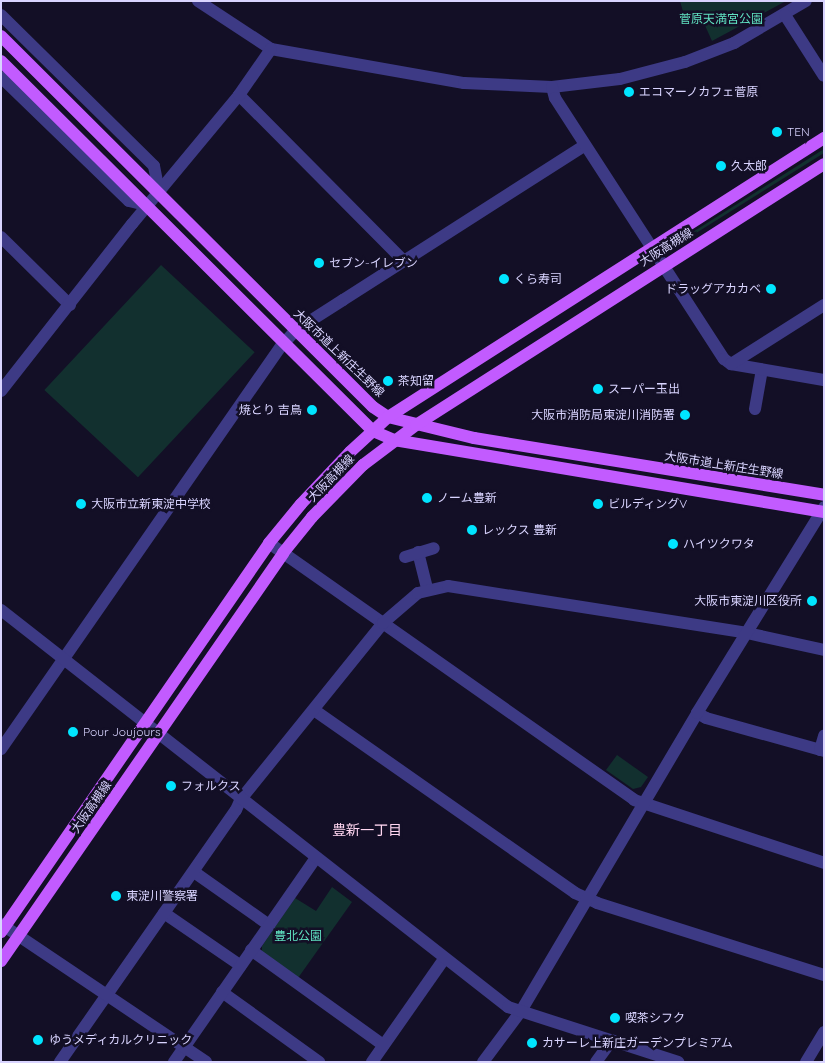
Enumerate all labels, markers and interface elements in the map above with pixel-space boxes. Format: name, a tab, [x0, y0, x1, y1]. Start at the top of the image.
park label: 菅原天満宮公園	[679, 12, 763, 26]
place label: エコマーノカフェ菅原	[639, 85, 759, 99]
marker: エコマーノカフェ菅原	[623, 86, 635, 98]
place label: TEN	[787, 125, 810, 139]
marker: TEN	[771, 126, 783, 138]
place label: 久太郎	[731, 159, 767, 173]
marker: 久太郎	[715, 160, 727, 172]
street label: 大阪高槻線	[637, 225, 695, 269]
place label: セブン-イレブン	[329, 256, 418, 270]
marker: セブン-イレブン	[313, 257, 325, 269]
place label: くら寿司	[514, 272, 562, 286]
marker: くら寿司	[498, 273, 510, 285]
place label: ドラッグアカカベ	[665, 282, 761, 296]
marker: ドラッグアカカベ	[765, 283, 777, 295]
street label: 大阪市道上新庄生野線	[291, 306, 387, 400]
place label: 茶知留	[398, 374, 434, 388]
marker: 茶知留	[382, 375, 394, 387]
place label: スーパー玉出	[608, 382, 680, 396]
marker: スーパー玉出	[592, 383, 604, 395]
place label: 焼とり 吉鳥	[239, 403, 302, 417]
marker: 焼とり 吉鳥	[306, 404, 318, 416]
place label: 大阪市消防局東淀川消防署	[531, 408, 675, 422]
marker: 大阪市消防局東淀川消防署	[679, 409, 691, 421]
street label: 大阪市道上新庄生野線	[664, 449, 784, 481]
street label: 大阪高槻線	[305, 451, 357, 505]
place label: ノーム豊新	[437, 491, 497, 505]
marker: ノーム豊新	[421, 492, 433, 504]
place label: 大阪市立新東淀中学校	[91, 497, 211, 511]
place label: ビルディングV	[608, 497, 688, 511]
marker: 大阪市立新東淀中学校	[75, 498, 87, 510]
marker: ビルディングV	[592, 498, 604, 510]
place label: レックス 豊新	[482, 523, 557, 537]
marker: レックス 豊新	[466, 524, 478, 536]
place label: ハイツクワタ	[683, 537, 755, 551]
marker: ハイツクワタ	[667, 538, 679, 550]
place label: 大阪市東淀川区役所	[694, 594, 802, 608]
marker: 大阪市東淀川区役所	[806, 595, 818, 607]
place label: Pour Joujours	[83, 725, 161, 739]
marker: Pour Joujours	[67, 726, 79, 738]
street label: 大阪高槻線	[68, 778, 114, 836]
place label: フォルクス	[181, 779, 241, 793]
marker: フォルクス	[165, 780, 177, 792]
district label: 豊新一丁目	[332, 822, 402, 838]
place label: 東淀川警察署	[126, 889, 198, 903]
marker: 東淀川警察署	[110, 890, 122, 902]
park label: 豊北公園	[274, 929, 322, 943]
place label: 喫茶シフク	[625, 1011, 685, 1025]
marker: 喫茶シフク	[609, 1012, 621, 1024]
marker: ゆうメディカルクリニック	[31, 1033, 45, 1047]
place label: ゆうメディカルクリニック	[49, 1033, 193, 1047]
place label: カサーレ上新庄ガーデンプレミアム	[542, 1036, 734, 1050]
marker: カサーレ上新庄ガーデンプレミアム	[526, 1037, 538, 1049]

